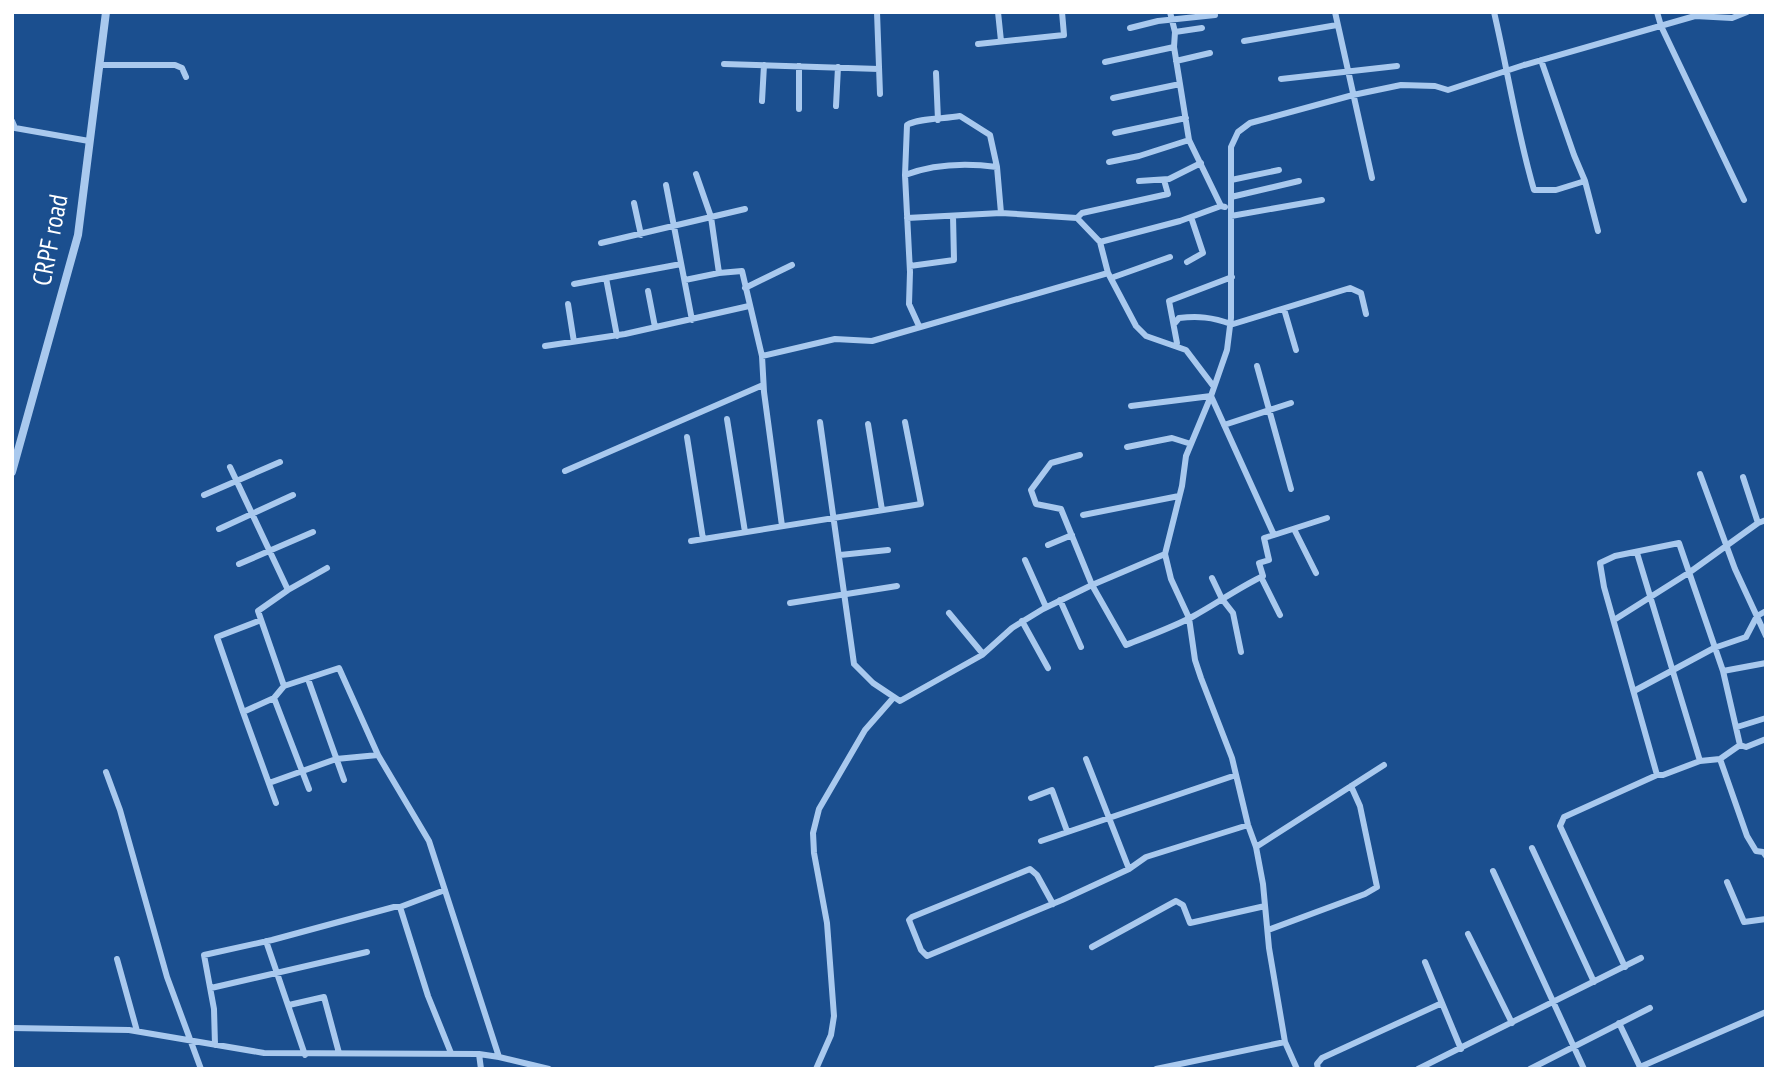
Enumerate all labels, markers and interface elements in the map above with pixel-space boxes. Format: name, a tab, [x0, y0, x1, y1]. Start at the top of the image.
street label: CRPF road	[24, 191, 75, 288]

